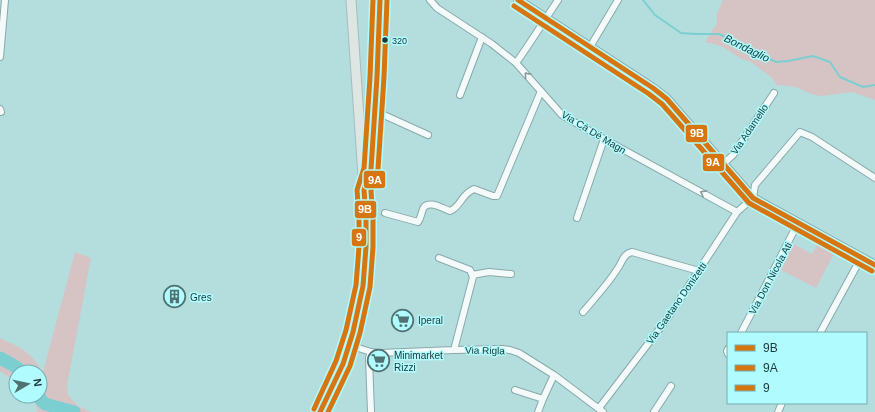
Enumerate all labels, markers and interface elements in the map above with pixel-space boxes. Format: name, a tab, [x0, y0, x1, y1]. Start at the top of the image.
water label: Bondaglio	[722, 32, 772, 64]
marker: 320	[380, 35, 390, 45]
place label: 320	[392, 36, 407, 46]
one-way arrow	[525, 72, 532, 80]
street label: Via Adamello	[729, 102, 770, 156]
street label: Via Cà Dé Magn	[560, 109, 628, 156]
line badge: 9B	[685, 124, 708, 143]
text: 9B	[690, 127, 704, 139]
line badge: 9A	[702, 153, 725, 172]
text: 9A	[706, 156, 720, 168]
line badge: 9A	[363, 170, 386, 189]
text: 9A	[368, 174, 382, 186]
one-way arrow	[700, 191, 707, 198]
line badge: 9B	[354, 200, 377, 219]
text: 9B	[358, 203, 372, 215]
line badge: 9	[351, 228, 367, 247]
text: 9	[356, 231, 362, 243]
street label: Via Don Nicola Ati	[747, 240, 794, 316]
street label: Via Gaetano Donizetti	[644, 260, 709, 346]
building icon: Gres	[162, 284, 188, 310]
place label: Gres	[190, 292, 212, 303]
supermarket icon: Iperal	[389, 307, 415, 333]
place label: Iperal	[418, 315, 443, 326]
legend	[727, 332, 867, 404]
text: 9B	[763, 341, 778, 355]
street label: Via Rigla	[465, 345, 505, 356]
supermarket icon: Minimarket Rizzi	[366, 348, 392, 374]
place label: Minimarket Rizzi	[394, 350, 443, 373]
text: 9A	[763, 361, 778, 375]
north arrow	[8, 364, 48, 404]
text: N	[31, 378, 44, 387]
text: 9	[763, 381, 770, 395]

